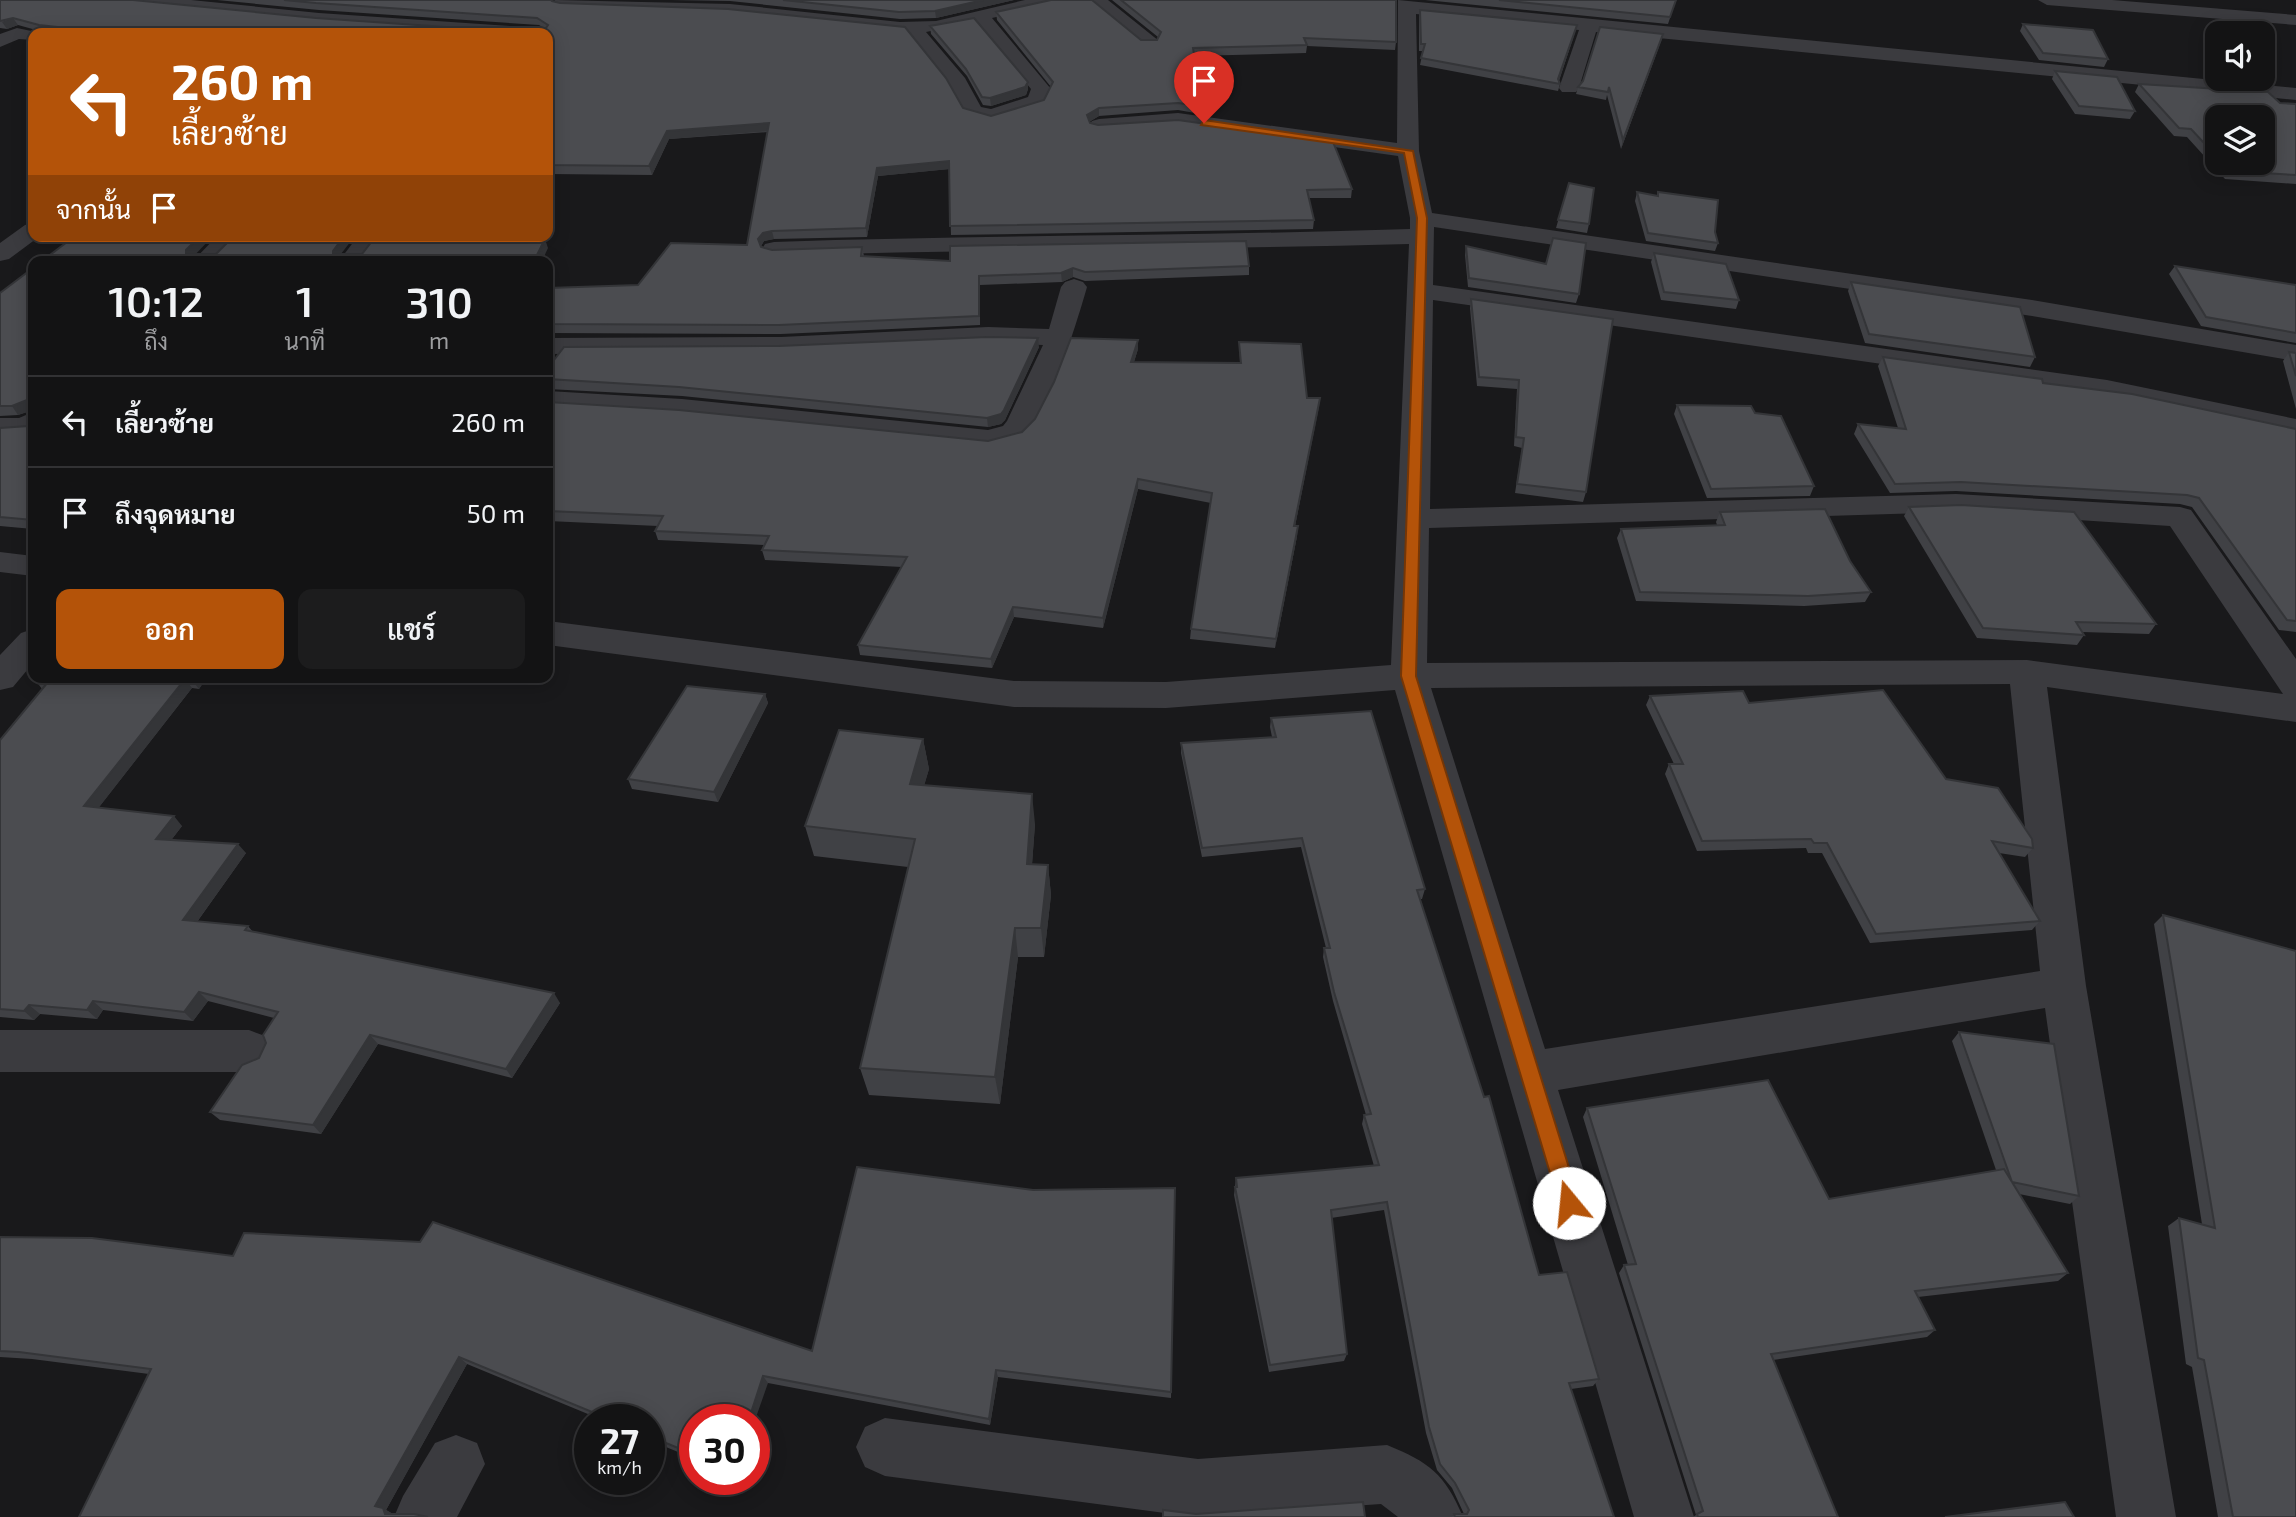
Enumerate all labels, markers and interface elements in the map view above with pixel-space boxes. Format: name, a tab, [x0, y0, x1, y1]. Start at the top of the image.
map controls	[2205, 21, 2275, 175]
button: sound	[2205, 21, 2275, 91]
text: 260 m	[171, 51, 313, 110]
pin	[1174, 51, 1234, 123]
icon: left	[56, 56, 147, 147]
icon: arrive	[1185, 62, 1223, 100]
button: layers	[2205, 105, 2275, 175]
text: เลี้ยวซ้าย	[171, 113, 288, 151]
icon: arrive	[145, 189, 183, 227]
text: จากนั้น	[56, 193, 131, 224]
text: 10:12	[108, 275, 204, 325]
text: 1	[296, 275, 313, 325]
text: 310	[406, 276, 473, 326]
text: m	[429, 326, 449, 354]
text: ถึง	[144, 327, 168, 355]
text: นาที	[284, 327, 325, 355]
icon: left	[56, 403, 94, 441]
text: 260 m	[451, 406, 525, 437]
text: เลี้ยวซ้าย	[115, 407, 214, 438]
icon: arrive	[56, 494, 94, 532]
text: 50 m	[467, 497, 525, 528]
text: ถึงจุดหมาย	[115, 498, 236, 529]
button: ออก	[56, 589, 284, 669]
button: แชร์	[298, 589, 525, 669]
position arrow	[1532, 1166, 1606, 1240]
speed limit sign: 30	[679, 1404, 770, 1495]
text: 27	[600, 1419, 639, 1461]
text: km/h	[597, 1456, 642, 1478]

